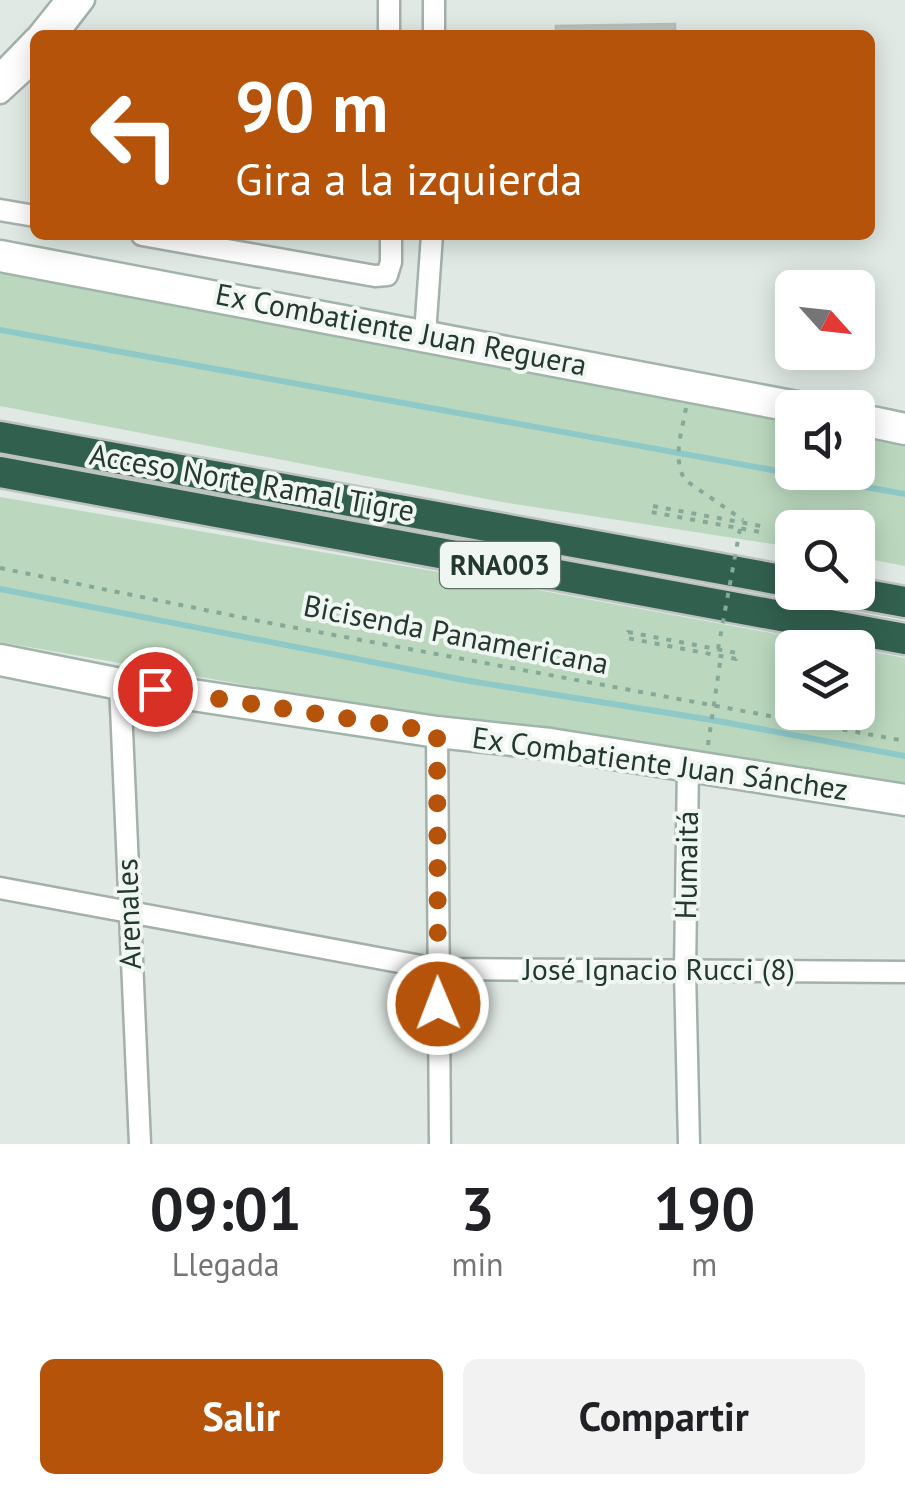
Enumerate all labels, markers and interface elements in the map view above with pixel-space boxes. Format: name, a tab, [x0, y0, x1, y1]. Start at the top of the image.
text: 90 m	[235, 61, 388, 151]
icon: left	[70, 70, 200, 200]
text: Gira a la izquierda	[235, 149, 583, 207]
north arrow	[775, 270, 875, 370]
map controls	[775, 270, 875, 730]
street label: Ex Combatiente Juan Reguera	[212, 273, 590, 384]
button: sound	[775, 390, 875, 490]
street label: Acceso Norte Ramal Tigre	[87, 434, 418, 529]
button: search	[775, 510, 875, 610]
road number: RNA003	[440, 542, 560, 588]
street label: Bicisenda Panamericana	[300, 585, 612, 682]
button: layers	[775, 630, 875, 730]
pin	[113, 647, 198, 732]
icon: arrive	[128, 662, 183, 717]
street label: Ex Combatiente Juan Sánchez	[470, 717, 851, 808]
street label: Humaitá	[665, 810, 706, 920]
street label: Arenales	[106, 858, 149, 970]
street label: José Ignacio Rucci (8)	[521, 949, 795, 988]
position arrow	[386, 952, 490, 1056]
text: 09:01	[150, 1169, 302, 1247]
text: 3	[461, 1169, 495, 1247]
text: 190	[653, 1169, 755, 1247]
text: Llegada	[172, 1243, 280, 1285]
text: min	[452, 1243, 504, 1285]
text: m	[691, 1243, 717, 1285]
button: Salir	[40, 1359, 443, 1474]
button: Compartir	[463, 1359, 865, 1474]

